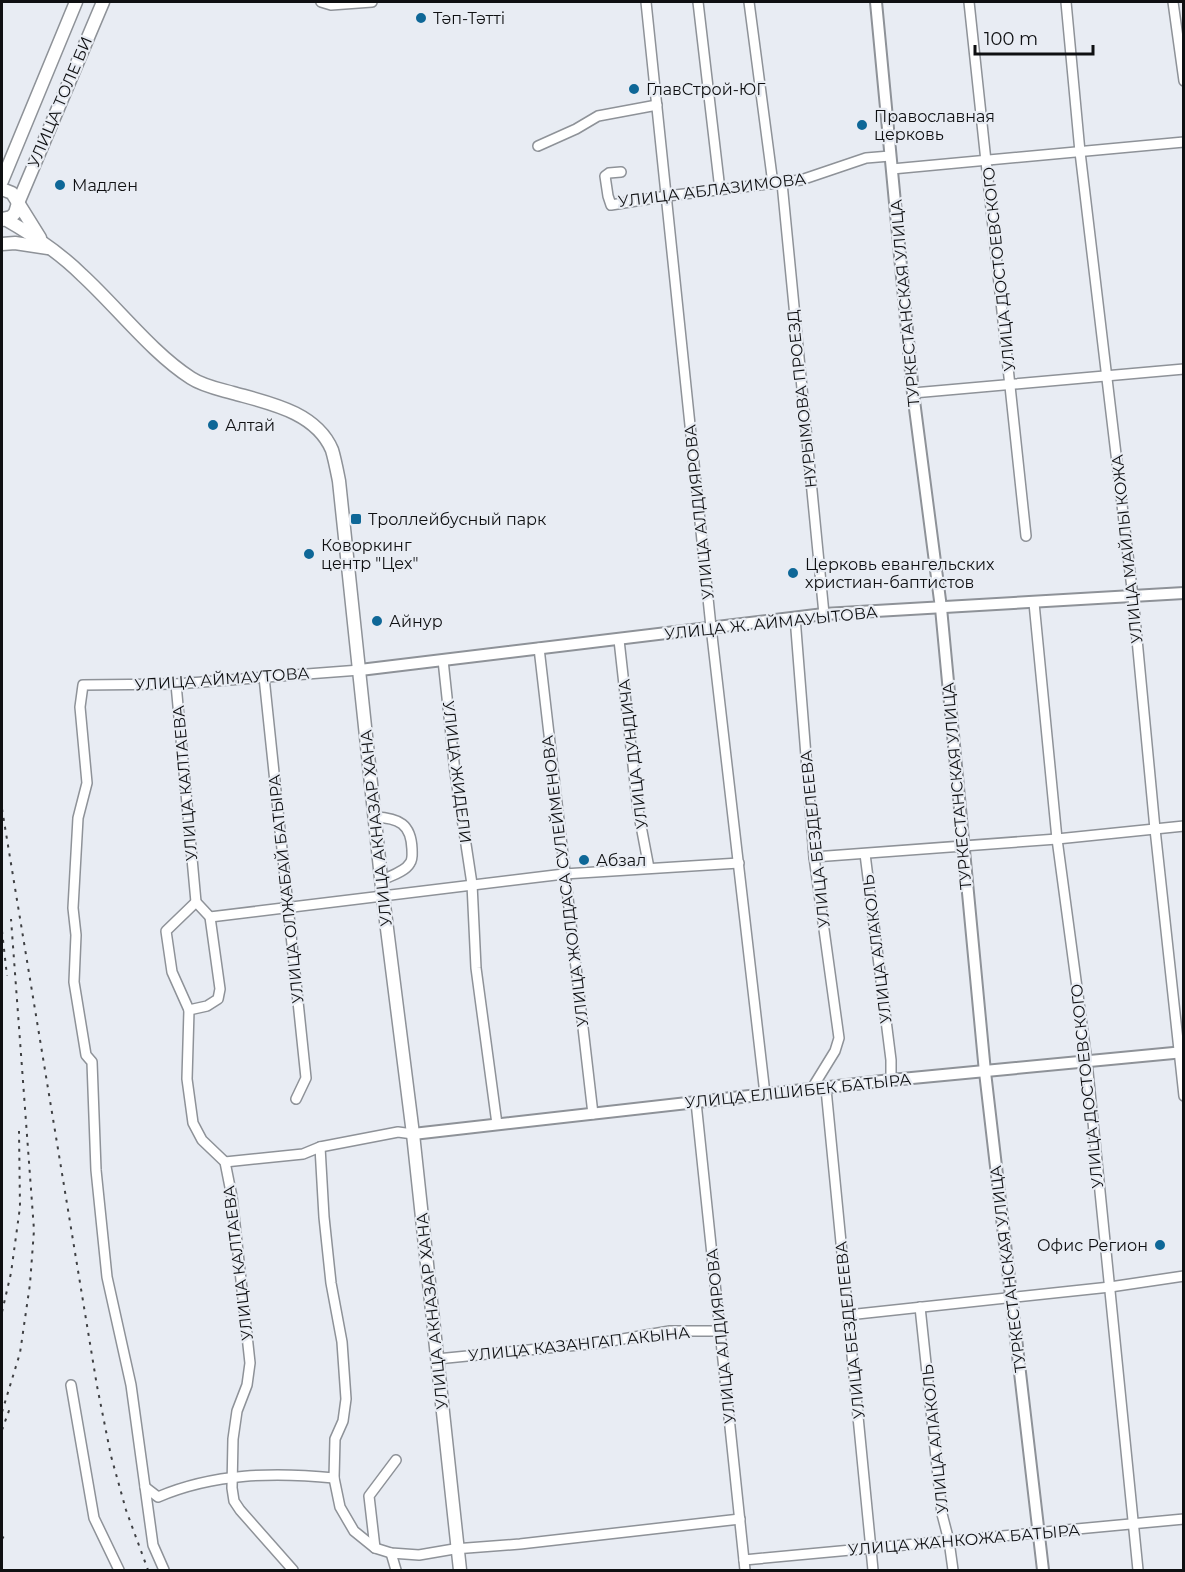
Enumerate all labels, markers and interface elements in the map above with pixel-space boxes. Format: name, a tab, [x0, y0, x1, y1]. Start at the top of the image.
place label: Тәп-Тәтті	[433, 9, 505, 28]
marker: Тәп-Тәтті	[414, 11, 428, 25]
scale bar	[975, 18, 1094, 56]
text: 100 m	[984, 28, 1038, 50]
street label: УЛИЦА ТОЛЕ БИ	[24, 34, 96, 170]
place label: ГлавСтрой-ЮГ	[646, 80, 766, 99]
marker: ГлавСтрой-ЮГ	[627, 82, 641, 96]
place label: Православная церковь	[874, 107, 995, 144]
marker: Православная церковь	[855, 118, 869, 132]
street label: УЛИЦА ДОСТОЕВСКОГО	[979, 166, 1019, 372]
street label: УЛИЦА АБЛАЗИМОВА	[617, 169, 807, 211]
place label: Мадлен	[72, 176, 138, 195]
marker: Мадлен	[53, 178, 67, 192]
street label: ТУРКЕСТАНСКАЯ УЛИЦА	[886, 198, 924, 408]
street label: НУРЫМОВА ПРОЕЗД	[783, 309, 821, 489]
place label: Алтай	[225, 416, 275, 435]
marker: Алтай	[206, 418, 220, 432]
street label: УЛИЦА АЛДИЯРОВА	[680, 423, 718, 600]
street label: УЛИЦА МАЙЛЫ КОЖА	[1108, 453, 1146, 644]
place label: Троллейбусный парк	[368, 510, 547, 529]
marker: Троллейбусный парк	[349, 512, 363, 526]
place label: Коворкинг центр "Цех"	[321, 536, 418, 573]
marker: Коворкинг центр "Цех"	[302, 547, 316, 561]
place label: Церковь евангельских христиан-баптистов	[805, 555, 995, 592]
marker: Церковь евангельских христиан-баптистов	[786, 566, 800, 580]
street label: УЛИЦА Ж. АЙМАУЫТОВА	[663, 602, 879, 644]
place label: Айнур	[389, 612, 443, 631]
marker: Айнур	[370, 614, 384, 628]
street label: УЛИЦА АЙМАУТОВА	[134, 663, 310, 695]
street label: УЛИЦА ДУНДИЧА	[614, 678, 652, 830]
street label: ТУРКЕСТАНСКАЯ УЛИЦА	[938, 681, 976, 891]
street label: УЛИЦА ЖИДЕЛИ	[439, 700, 475, 844]
street label: УЛИЦА КАЛТАЕВА	[169, 704, 201, 861]
street label: УЛИЦА АКНАЗАР ХАНА	[356, 729, 396, 927]
street label: УЛИЦА ЖОЛДАСА СУЛЕЙМЕНОВА	[538, 734, 592, 1028]
street label: УЛИЦА БЕЗДЕЛЕЕВА	[796, 749, 834, 929]
street label: УЛИЦА ОЛЖАБАЙ БАТЫРА	[265, 773, 307, 1004]
place label: Абзал	[596, 851, 646, 870]
marker: Абзал	[577, 853, 591, 867]
street label: УЛИЦА АЛАКОЛЬ	[858, 873, 896, 1025]
street label: УЛИЦА ДОСТОЕВСКОГО	[1067, 983, 1107, 1189]
street label: УЛИЦА ЕЛШИБЕК БАТЫРА	[684, 1070, 912, 1112]
street label: ТУРКЕСТАНСКАЯ УЛИЦА	[986, 1164, 1030, 1373]
street label: УЛИЦА КАЛТАЕВА	[219, 1184, 257, 1342]
street label: УЛИЦА АКНАЗАР ХАНА	[412, 1212, 452, 1410]
place label: Офис Регион	[1037, 1236, 1148, 1255]
marker: Офис Регион	[1153, 1238, 1167, 1252]
street label: УЛИЦА БЕЗДЕЛЕЕВА	[831, 1240, 869, 1420]
street label: УЛИЦА АЛДИЯРОВА	[702, 1247, 740, 1424]
street label: УЛИЦА КАЗАНГАП АКЫНА	[467, 1323, 691, 1365]
street label: УЛИЦА АЛАКОЛЬ	[918, 1363, 952, 1515]
street label: УЛИЦА ЖАНКОЖА БАТЫРА	[847, 1520, 1081, 1560]

